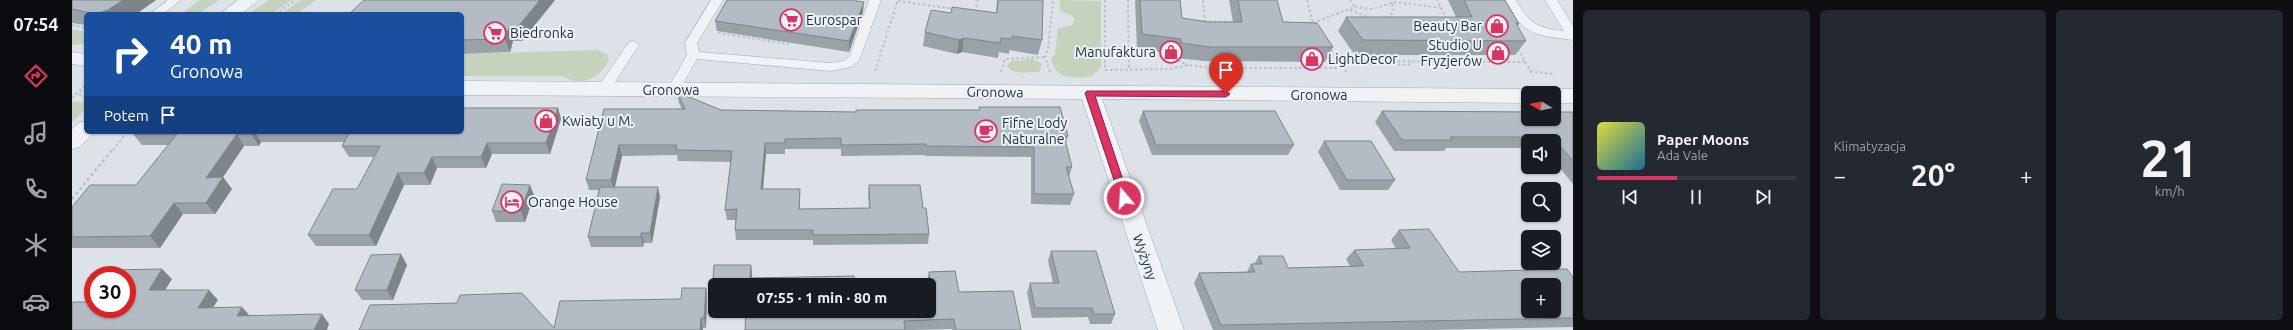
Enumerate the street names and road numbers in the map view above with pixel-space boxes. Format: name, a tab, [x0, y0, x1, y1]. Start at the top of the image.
street label: Gronowa	[643, 82, 699, 98]
street label: Gronowa	[966, 84, 1024, 100]
street label: Gronowa	[1291, 87, 1347, 103]
street label: Wyżyny	[1130, 232, 1160, 282]

